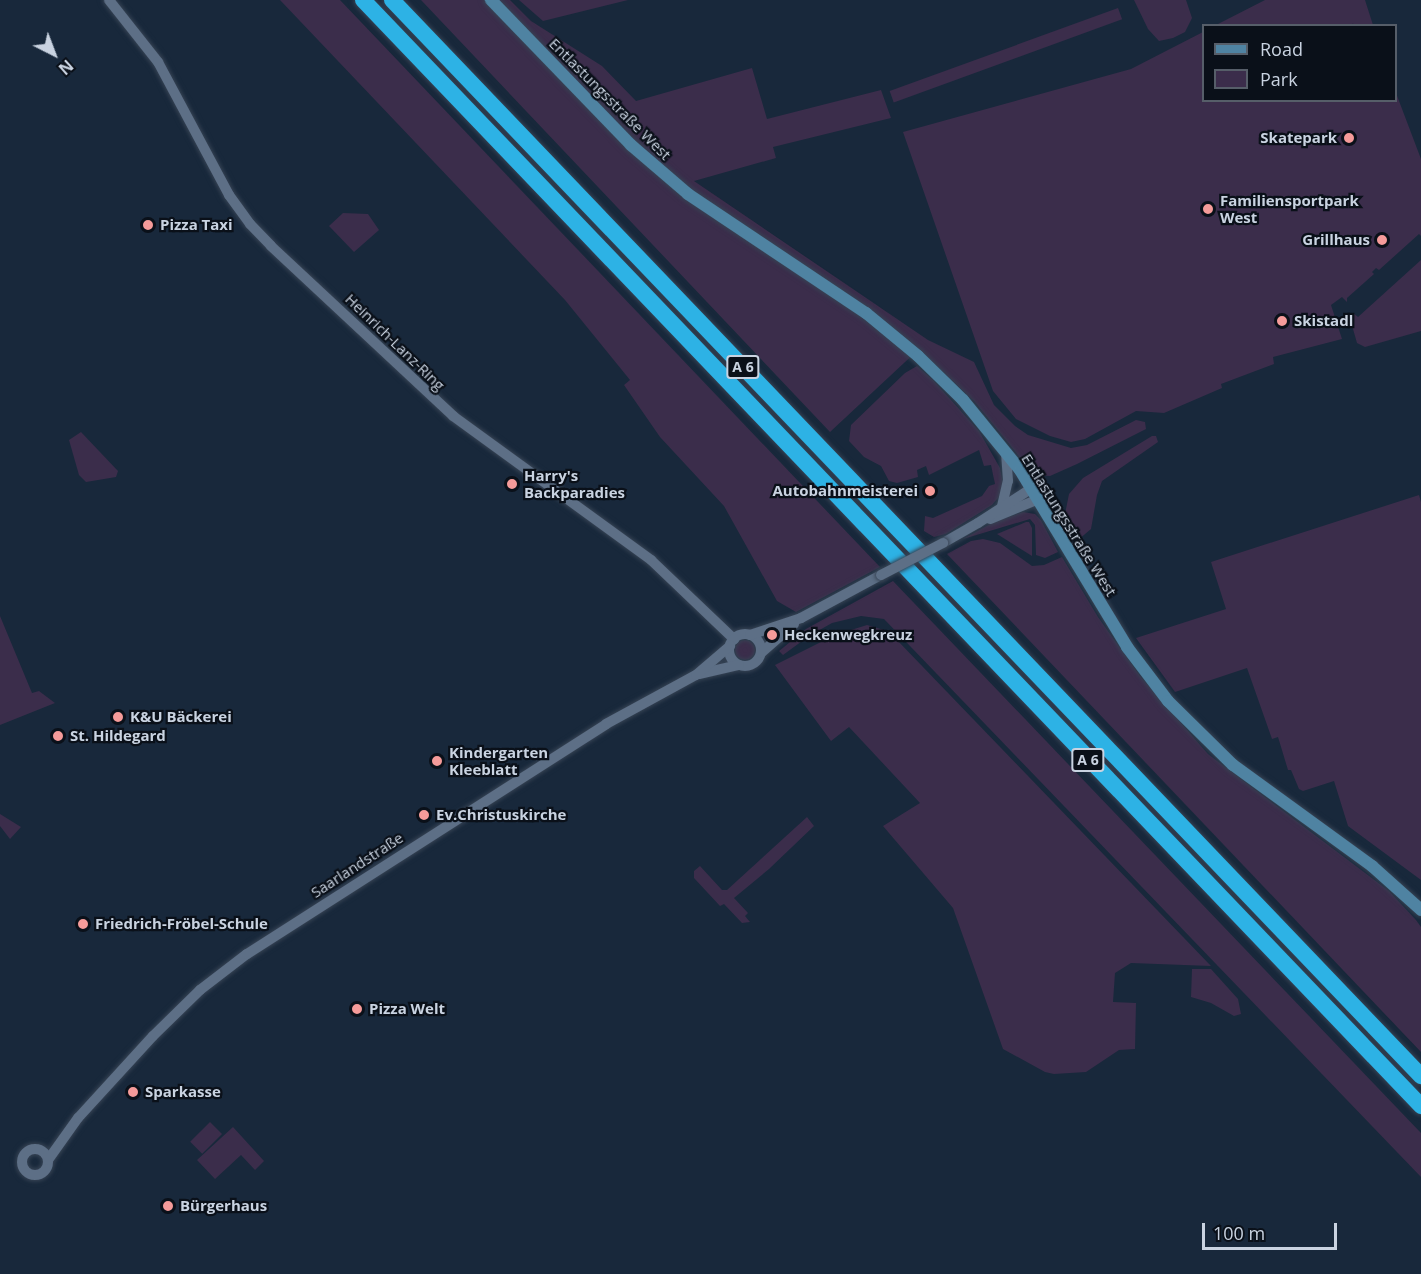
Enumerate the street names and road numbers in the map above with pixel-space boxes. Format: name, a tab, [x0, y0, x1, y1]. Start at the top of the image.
street label: Entlastungsstraße West	[545, 34, 675, 164]
street label: Heinrich-Lanz-Ring	[342, 290, 448, 394]
road number: A 6	[725, 356, 761, 378]
street label: Entlastungsstraße West	[1018, 450, 1120, 600]
road number: A 6	[1070, 749, 1106, 771]
street label: Saarlandstraße	[308, 829, 406, 901]

